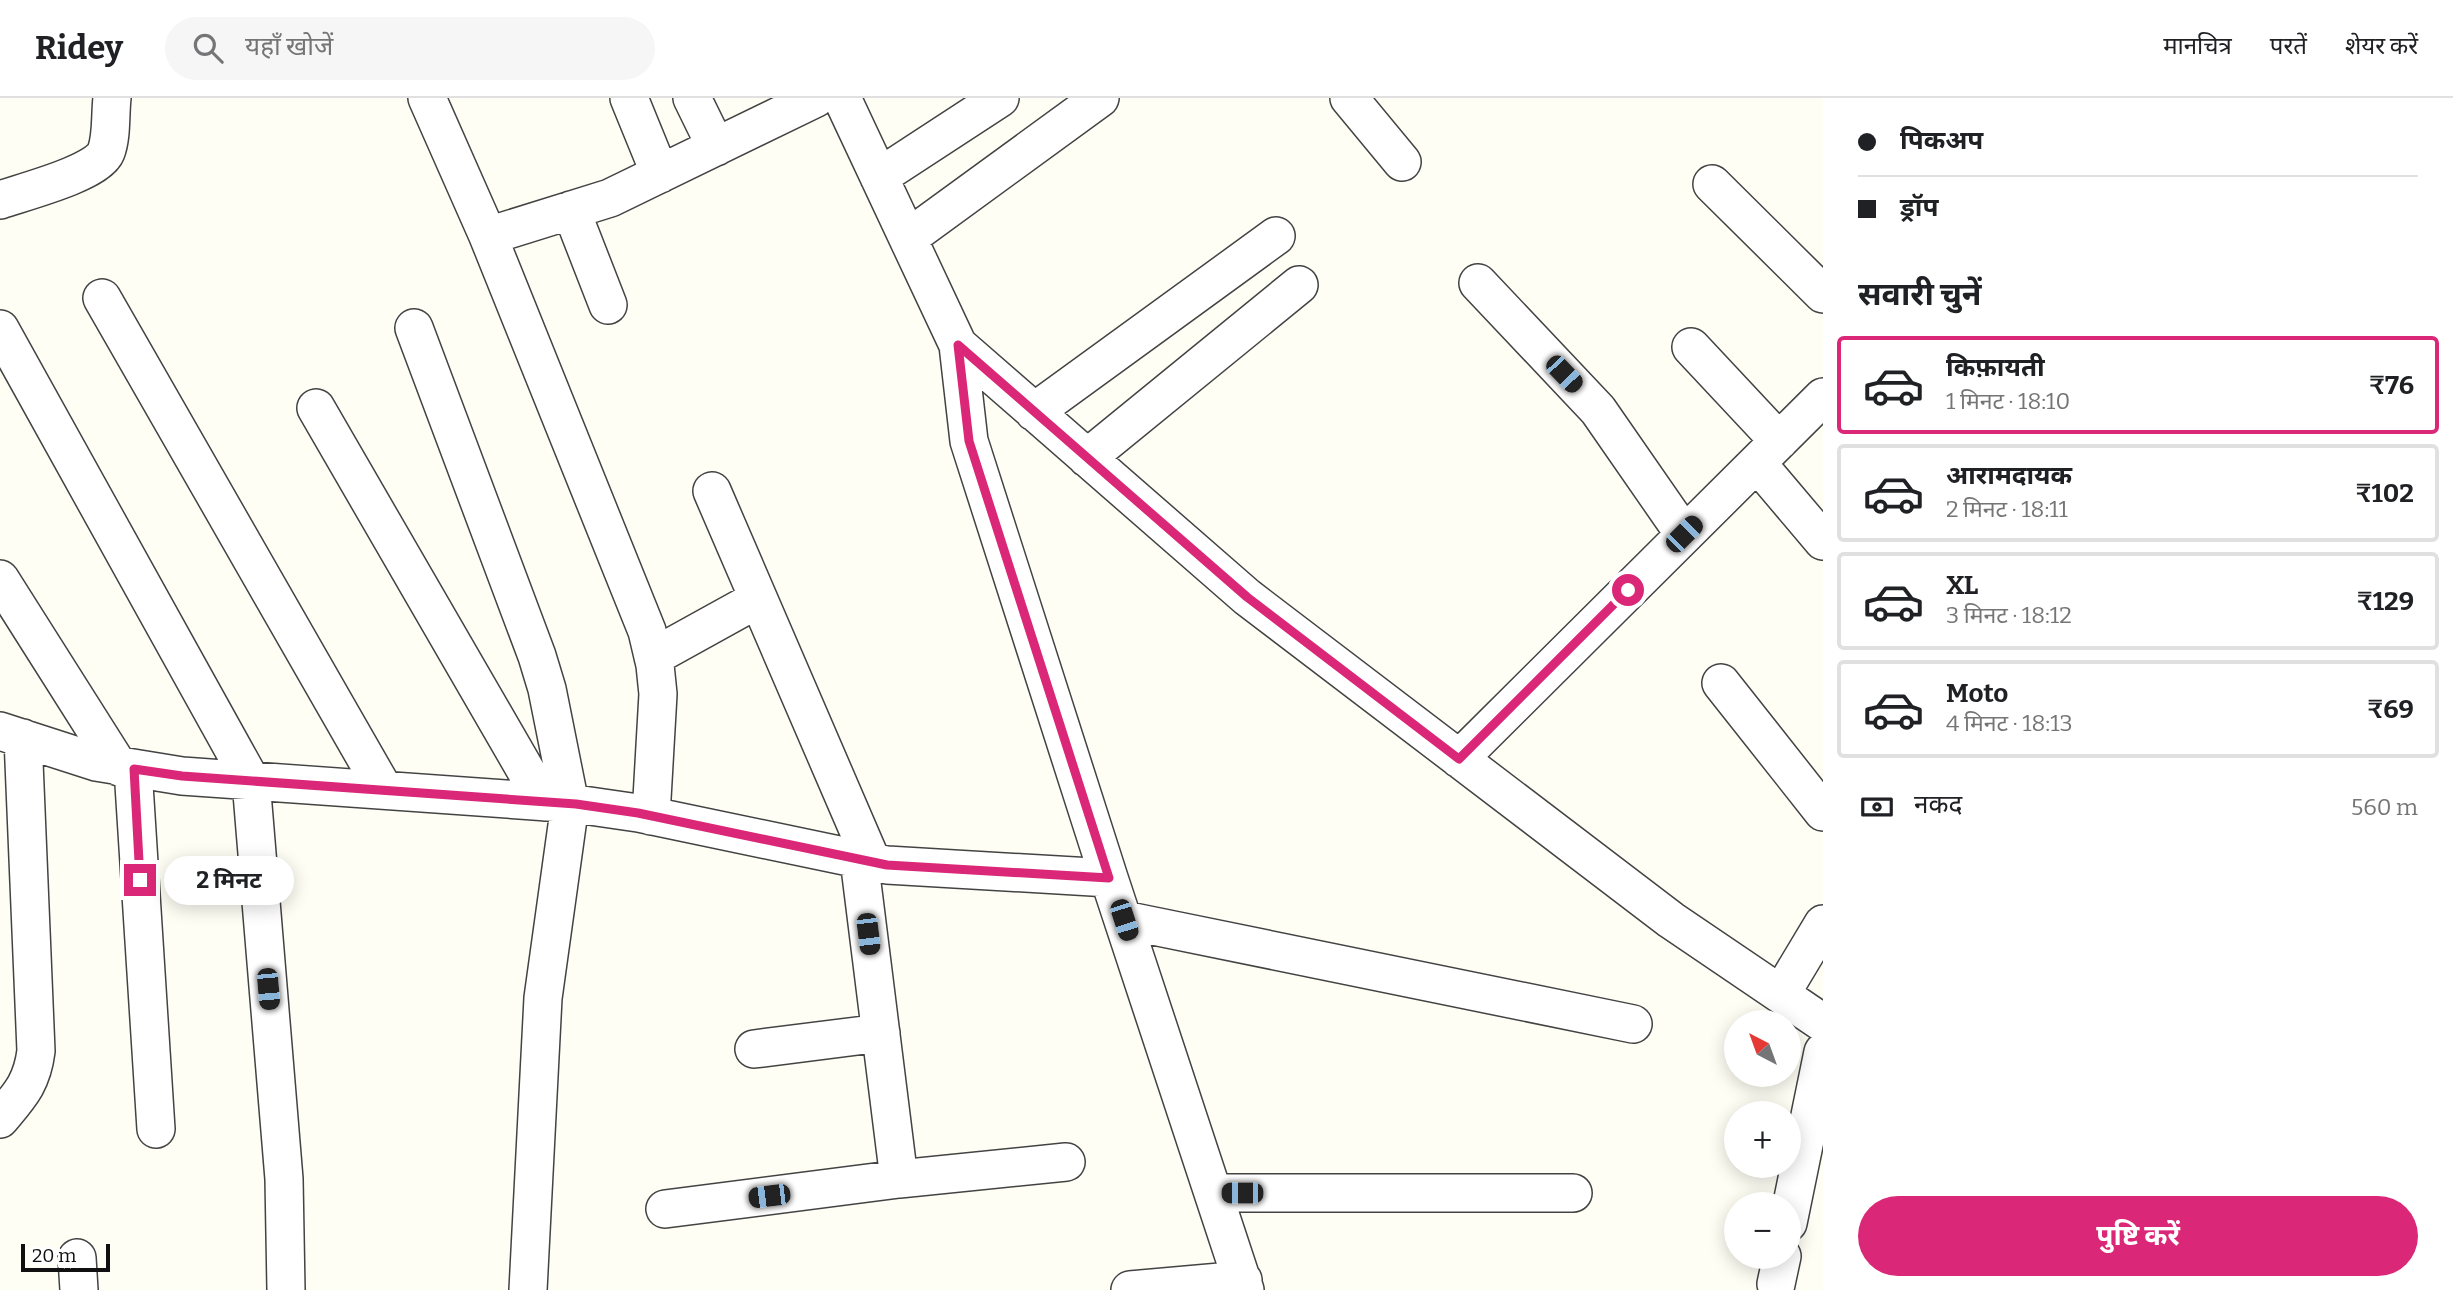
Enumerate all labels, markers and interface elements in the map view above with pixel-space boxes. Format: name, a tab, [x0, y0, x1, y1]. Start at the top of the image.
search box	[165, 17, 655, 80]
text: Ridey	[35, 28, 123, 68]
icon: search	[189, 29, 227, 67]
text: यहाँ खोजें	[245, 31, 333, 62]
text: मानचित्र	[2163, 32, 2232, 60]
text: परतें	[2270, 32, 2307, 60]
text: शेयर करें	[2345, 32, 2418, 60]
text: पिकअप	[1900, 125, 1983, 156]
text: ड्रॉप	[1900, 192, 1938, 223]
text: सवारी चुनें	[1858, 275, 1982, 313]
car	[1542, 352, 1587, 396]
text: किफ़ायती	[1946, 352, 2045, 383]
icon: car	[1862, 354, 1925, 417]
text: ₹76	[2369, 370, 2414, 401]
text: 1 मिनट · 18:10	[1946, 387, 2070, 415]
text: आरामदायक	[1946, 460, 2072, 491]
icon: car	[1862, 462, 1925, 525]
text: ₹102	[2355, 478, 2414, 509]
text: 2 मिनट · 18:11	[1946, 495, 2068, 523]
car	[1662, 512, 1707, 556]
icon: car	[1862, 570, 1925, 633]
text: XL	[1946, 570, 1978, 601]
route start	[1612, 574, 1644, 606]
text: ₹129	[2356, 586, 2414, 617]
text: 3 मिनट · 18:12	[1946, 601, 2072, 629]
icon: car	[1862, 678, 1925, 741]
text: Moto	[1946, 678, 2008, 709]
text: ₹69	[2367, 694, 2414, 725]
text: 4 मिनट · 18:13	[1946, 709, 2073, 737]
icon: cash	[1858, 788, 1896, 826]
text: नकद	[1914, 789, 1962, 820]
text: 560 m	[2351, 793, 2418, 821]
callout: 2 मिनट	[164, 856, 294, 904]
route end	[124, 864, 156, 896]
text: 2 मिनट	[196, 866, 262, 894]
car	[1108, 897, 1141, 943]
car	[856, 912, 881, 956]
car	[256, 967, 281, 1011]
north arrow	[1724, 1010, 1801, 1087]
map controls	[1724, 1010, 1801, 1269]
button: +	[1724, 1101, 1801, 1178]
car	[747, 1183, 792, 1209]
car	[1222, 1183, 1264, 1204]
button: −	[1724, 1192, 1801, 1269]
button: पुष्टि करें	[1858, 1196, 2418, 1276]
scale bar	[21, 1241, 110, 1273]
text: 20 m	[32, 1244, 76, 1267]

